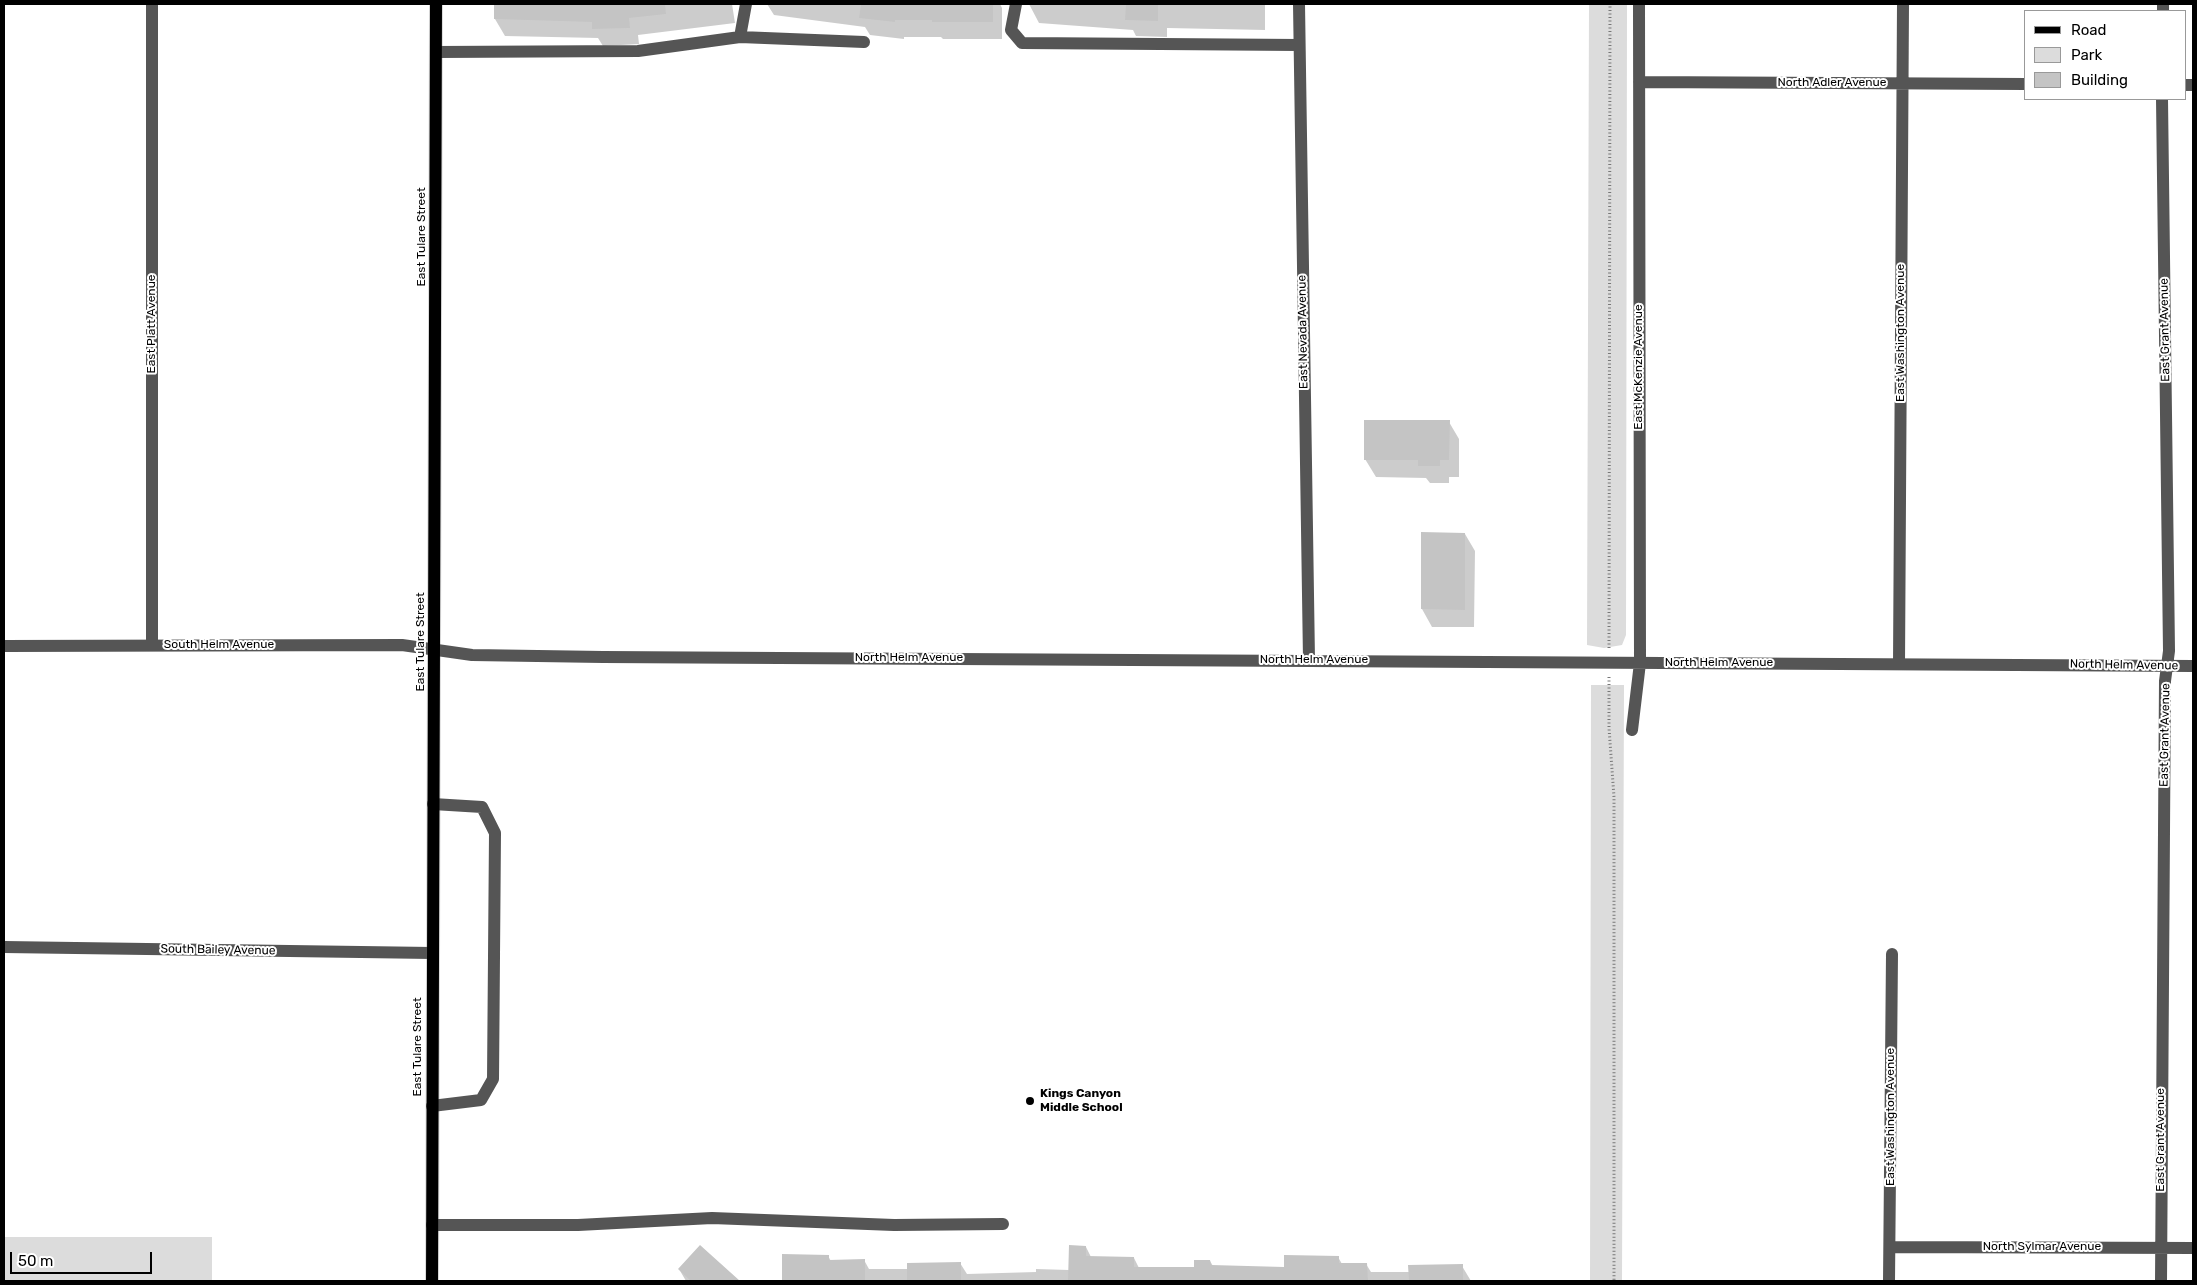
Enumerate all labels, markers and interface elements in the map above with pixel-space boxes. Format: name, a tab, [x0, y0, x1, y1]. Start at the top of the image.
legend	[2024, 10, 2187, 100]
text: Road	[2071, 21, 2107, 39]
text: Park	[2071, 46, 2102, 64]
text: Building	[2071, 71, 2128, 89]
street label: North Adler Avenue	[1777, 76, 1887, 90]
street label: East Tulare Street	[415, 187, 429, 287]
street label: East Washington Avenue	[1894, 264, 1908, 402]
street label: East Platt Avenue	[145, 274, 159, 374]
street label: East Nevada Avenue	[1295, 275, 1311, 389]
street label: East Grant Avenue	[2157, 278, 2173, 382]
street label: East McKenzie Avenue	[1632, 304, 1646, 430]
street label: East Tulare Street	[414, 592, 428, 692]
street label: South Helm Avenue	[164, 638, 274, 652]
street label: North Helm Avenue	[855, 651, 963, 665]
street label: North Helm Avenue	[1260, 653, 1368, 667]
street label: North Helm Avenue	[1665, 656, 1773, 670]
street label: North Helm Avenue	[2070, 657, 2178, 673]
street label: East Grant Avenue	[2157, 683, 2173, 787]
street label: South Bailey Avenue	[160, 942, 276, 958]
street label: East Tulare Street	[411, 997, 425, 1097]
street label: East Washington Avenue	[1884, 1048, 1898, 1186]
place label: Kings Canyon Middle School	[1040, 1087, 1123, 1115]
street label: East Grant Avenue	[2154, 1088, 2168, 1192]
marker: Kings Canyon Middle School	[1024, 1095, 1036, 1107]
street label: North Sylmar Avenue	[1983, 1240, 2101, 1254]
scale bar	[12, 1242, 155, 1274]
text: 50 m	[18, 1252, 53, 1270]

